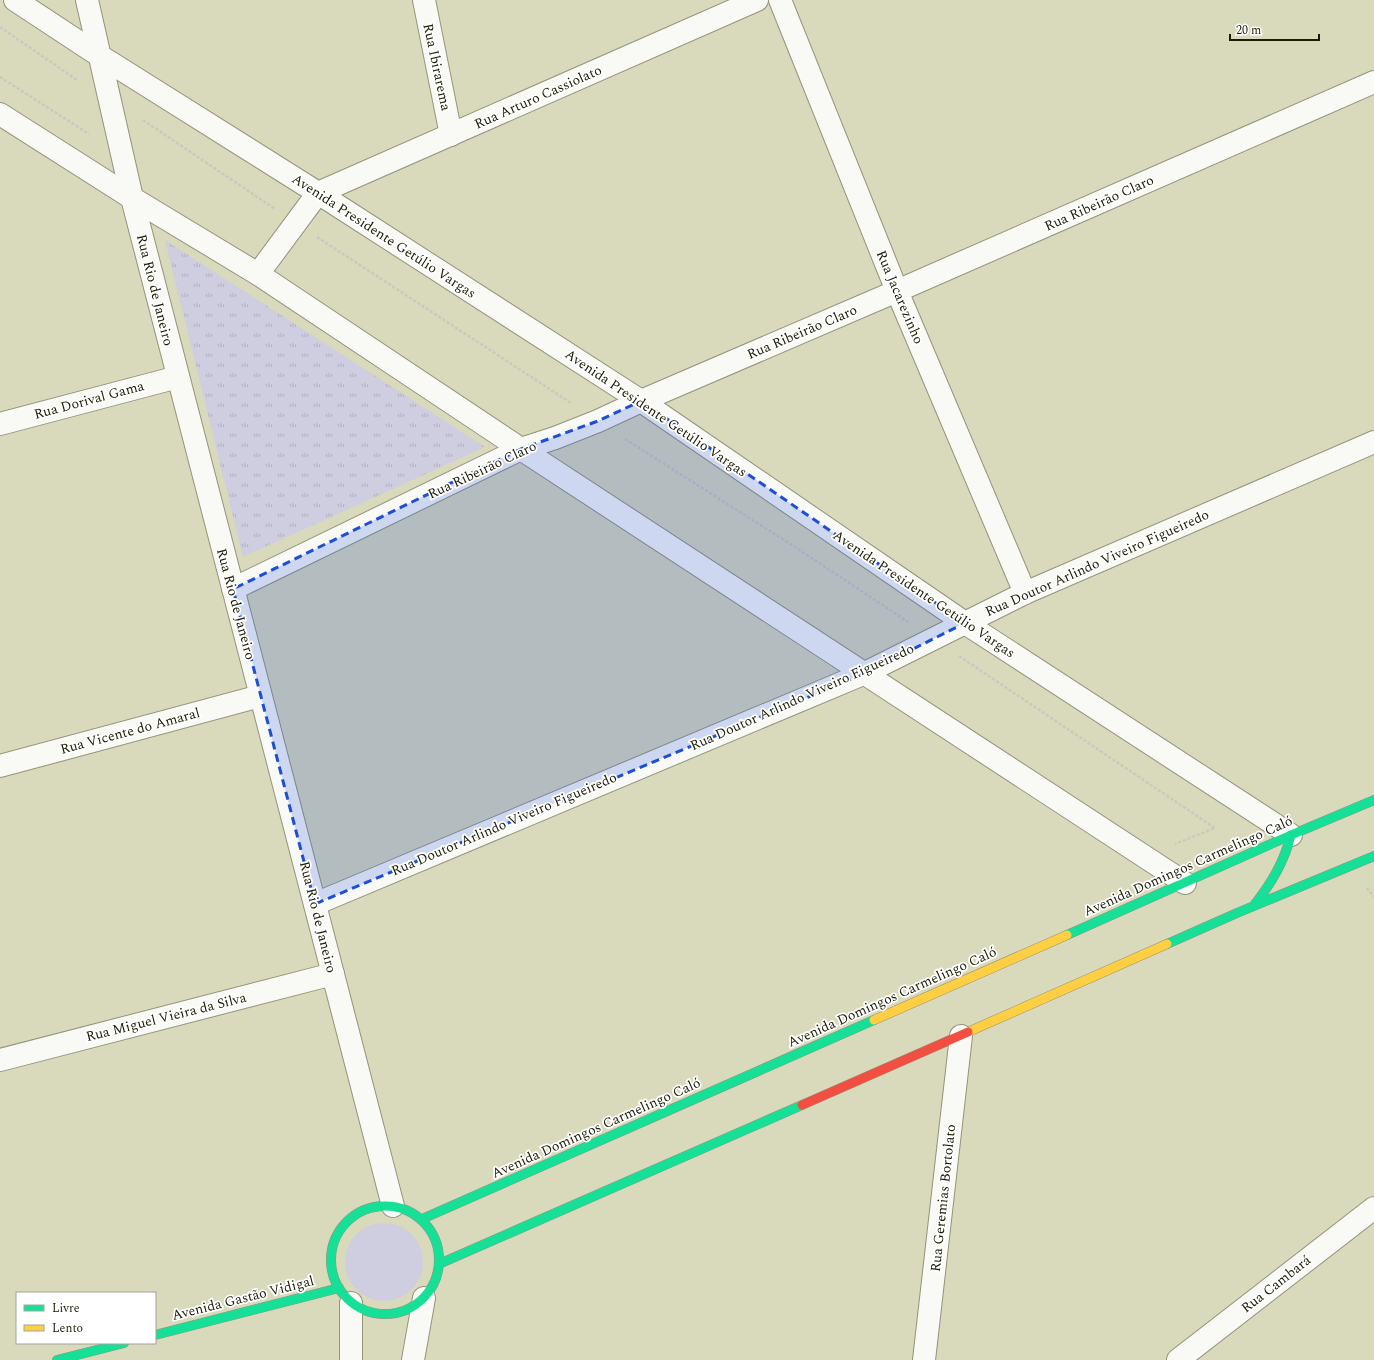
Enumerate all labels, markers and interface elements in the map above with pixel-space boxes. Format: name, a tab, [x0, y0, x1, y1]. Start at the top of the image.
scale bar	[1230, 16, 1319, 42]
street label: Rua Ibirarema	[417, 21, 457, 113]
text: 20 m	[1236, 21, 1261, 40]
street label: Rua Arturo Cassiolato	[471, 59, 605, 135]
street label: Avenida Presidente Getúlio Vargas	[288, 168, 480, 304]
street label: Rua Ribeirão Claro	[1041, 169, 1157, 237]
street label: Rua Rio de Janeiro	[131, 232, 179, 348]
street label: Rua Jacarezinho	[871, 247, 929, 347]
street label: Rua Ribeirão Claro	[744, 299, 860, 365]
street label: Avenida Presidente Getúlio Vargas	[561, 344, 751, 482]
street label: Rua Dorival Gama	[32, 375, 147, 425]
street label: Rua Ribeirão Claro	[424, 436, 540, 504]
street label: Rua Doutor Arlindo Viveiro Figueiredo	[982, 504, 1212, 622]
street label: Avenida Presidente Getúlio Vargas	[829, 525, 1019, 663]
street label: Rua Rio de Janeiro	[211, 546, 261, 662]
street label: Rua Doutor Arlindo Viveiro Figueiredo	[687, 638, 917, 756]
street label: Rua Vicente do Amaral	[58, 702, 202, 760]
street label: Rua Doutor Arlindo Viveiro Figueiredo	[388, 767, 620, 881]
street label: Avenida Domingos Carmelingo Caló	[1080, 810, 1296, 922]
street label: Rua Rio de Janeiro	[294, 859, 342, 975]
street label: Avenida Domingos Carmelingo Caló	[784, 941, 1000, 1053]
street label: Rua Miguel Vieira da Silva	[84, 987, 249, 1047]
street label: Avenida Domingos Carmelingo Caló	[488, 1072, 704, 1184]
street label: Rua Geremias Bortolato	[925, 1123, 961, 1273]
street label: Rua Cambará	[1237, 1250, 1316, 1318]
street label: Avenida Gastão Vidigal	[170, 1270, 316, 1326]
legend	[16, 1292, 156, 1344]
text: Livre	[52, 1299, 80, 1318]
text: Lento	[52, 1319, 83, 1338]

